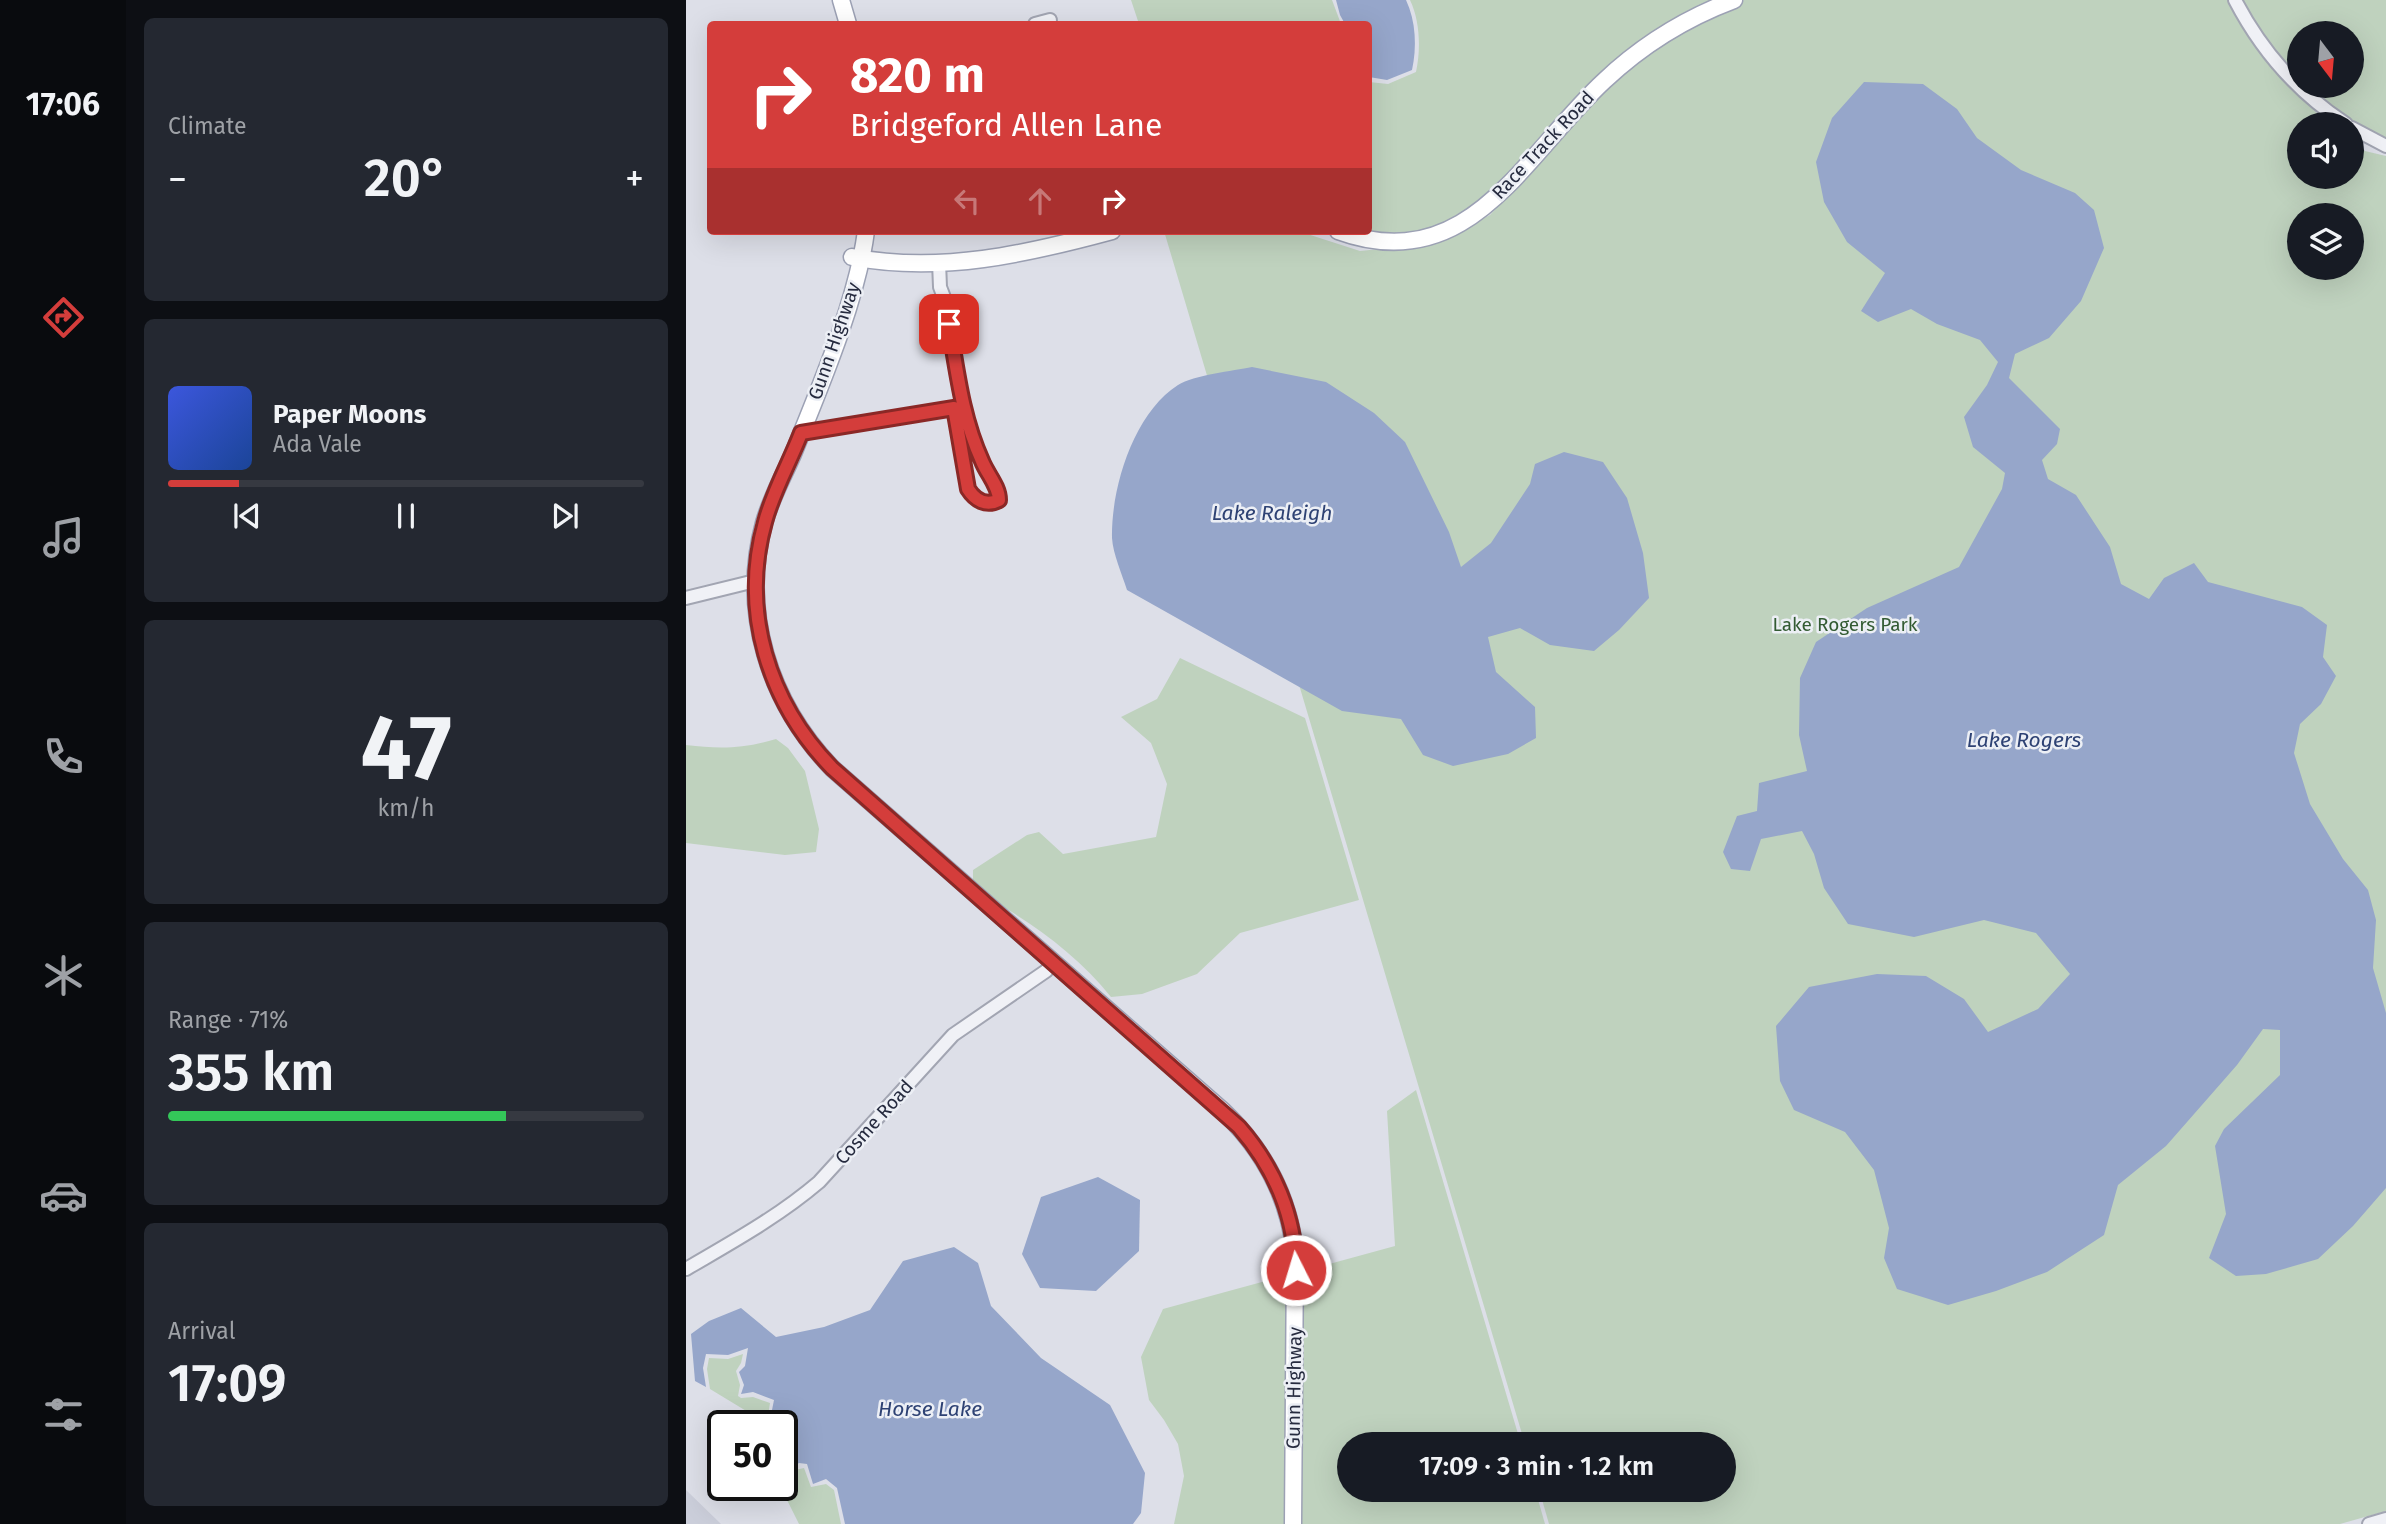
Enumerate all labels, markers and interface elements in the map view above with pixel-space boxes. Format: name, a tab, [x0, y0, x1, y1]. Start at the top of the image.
north arrow	[2287, 21, 2364, 98]
map controls	[2287, 21, 2364, 280]
text: 820 m	[850, 46, 985, 105]
icon: right	[735, 49, 826, 140]
text: 17:06	[26, 85, 100, 123]
street label: Race Track Road	[1487, 86, 1599, 204]
text: Bridgeford Allen Lane	[850, 106, 1162, 144]
text: Climate	[168, 112, 247, 140]
button: sound	[2287, 112, 2364, 189]
text: 20°	[364, 147, 448, 210]
text: −	[168, 156, 187, 202]
text: +	[625, 156, 644, 202]
icon: left	[948, 182, 986, 220]
icon: ahead	[1021, 182, 1059, 220]
icon: right	[1094, 182, 1132, 220]
button: layers	[2287, 203, 2364, 280]
street label: Gunn Highway	[803, 279, 865, 403]
icon: directions	[39, 293, 88, 342]
pin	[919, 294, 979, 354]
icon: arrive	[930, 305, 968, 343]
text: Paper Moons	[273, 399, 426, 430]
text: Ada Vale	[273, 430, 362, 458]
icon: previous	[228, 497, 266, 535]
icon: pause	[387, 497, 425, 535]
icon: next	[546, 497, 584, 535]
water label: Lake Raleigh	[1212, 500, 1332, 526]
icon: music	[39, 513, 88, 562]
park label: Lake Rogers Park	[1772, 613, 1918, 636]
text: 47	[360, 694, 452, 803]
water label: Lake Rogers	[1967, 727, 2081, 753]
icon: phone	[39, 732, 88, 781]
text: km/h	[378, 794, 434, 822]
icon: climate	[39, 951, 88, 1000]
text: Range · 71%	[168, 1006, 288, 1034]
text: 355 km	[168, 1041, 334, 1104]
street label: Cosme Road	[830, 1075, 918, 1169]
icon: car	[39, 1171, 88, 1220]
position arrow	[1259, 1233, 1333, 1307]
text: Arrival	[168, 1317, 235, 1345]
street label: Gunn Highway	[1281, 1326, 1307, 1449]
text: 17:09	[168, 1352, 287, 1415]
icon: filters	[39, 1390, 88, 1439]
water label: Horse Lake	[878, 1396, 982, 1422]
speed limit sign: 50	[707, 1410, 798, 1501]
text: 17:09 · 3 min · 1.2 km	[1419, 1451, 1654, 1482]

